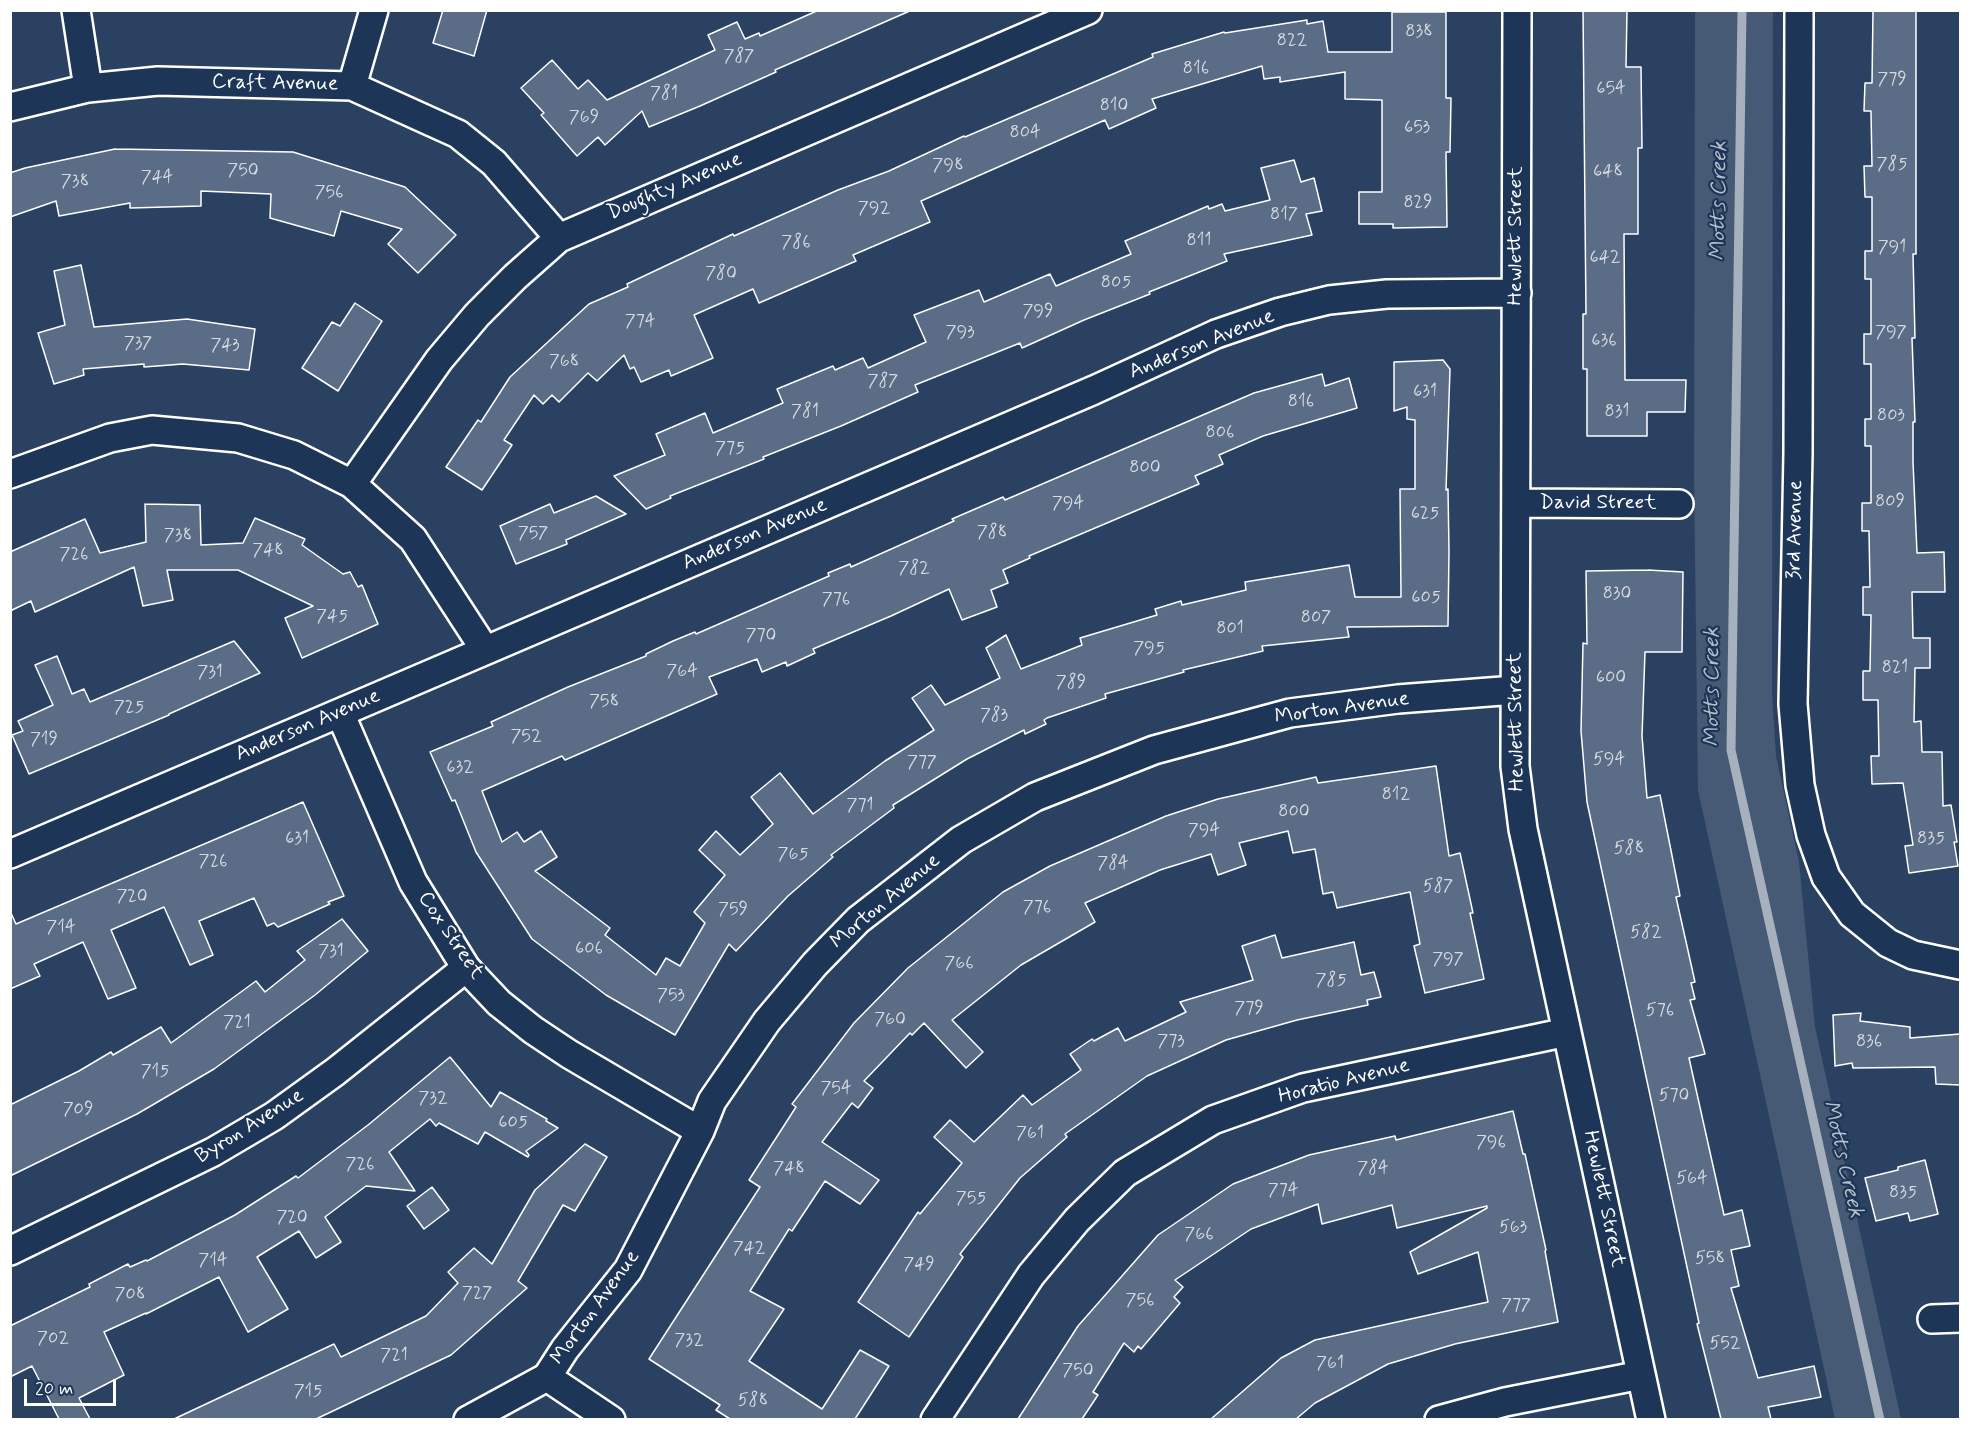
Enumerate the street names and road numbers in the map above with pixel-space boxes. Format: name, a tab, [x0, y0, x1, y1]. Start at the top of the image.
street label: Craft Avenue	[212, 70, 338, 98]
street label: Doughty Avenue	[604, 147, 746, 227]
street label: Hewlett Street	[1504, 167, 1530, 305]
street label: Anderson Avenue	[1126, 304, 1278, 386]
street label: 3rd Avenue	[1783, 480, 1809, 580]
street label: David Street	[1539, 491, 1657, 517]
street label: Anderson Avenue	[679, 493, 831, 577]
street label: Hewlett Street	[1503, 652, 1531, 792]
street label: Anderson Avenue	[232, 684, 384, 768]
street label: Morton Avenue	[1273, 687, 1411, 731]
street label: Morton Avenue	[826, 849, 946, 955]
street label: Cox Street	[411, 887, 489, 985]
street label: Horatio Avenue	[1276, 1054, 1412, 1110]
street label: Byron Avenue	[191, 1084, 309, 1170]
street label: Hewlett Street	[1576, 1128, 1630, 1270]
street label: Morton Avenue	[546, 1246, 646, 1370]

